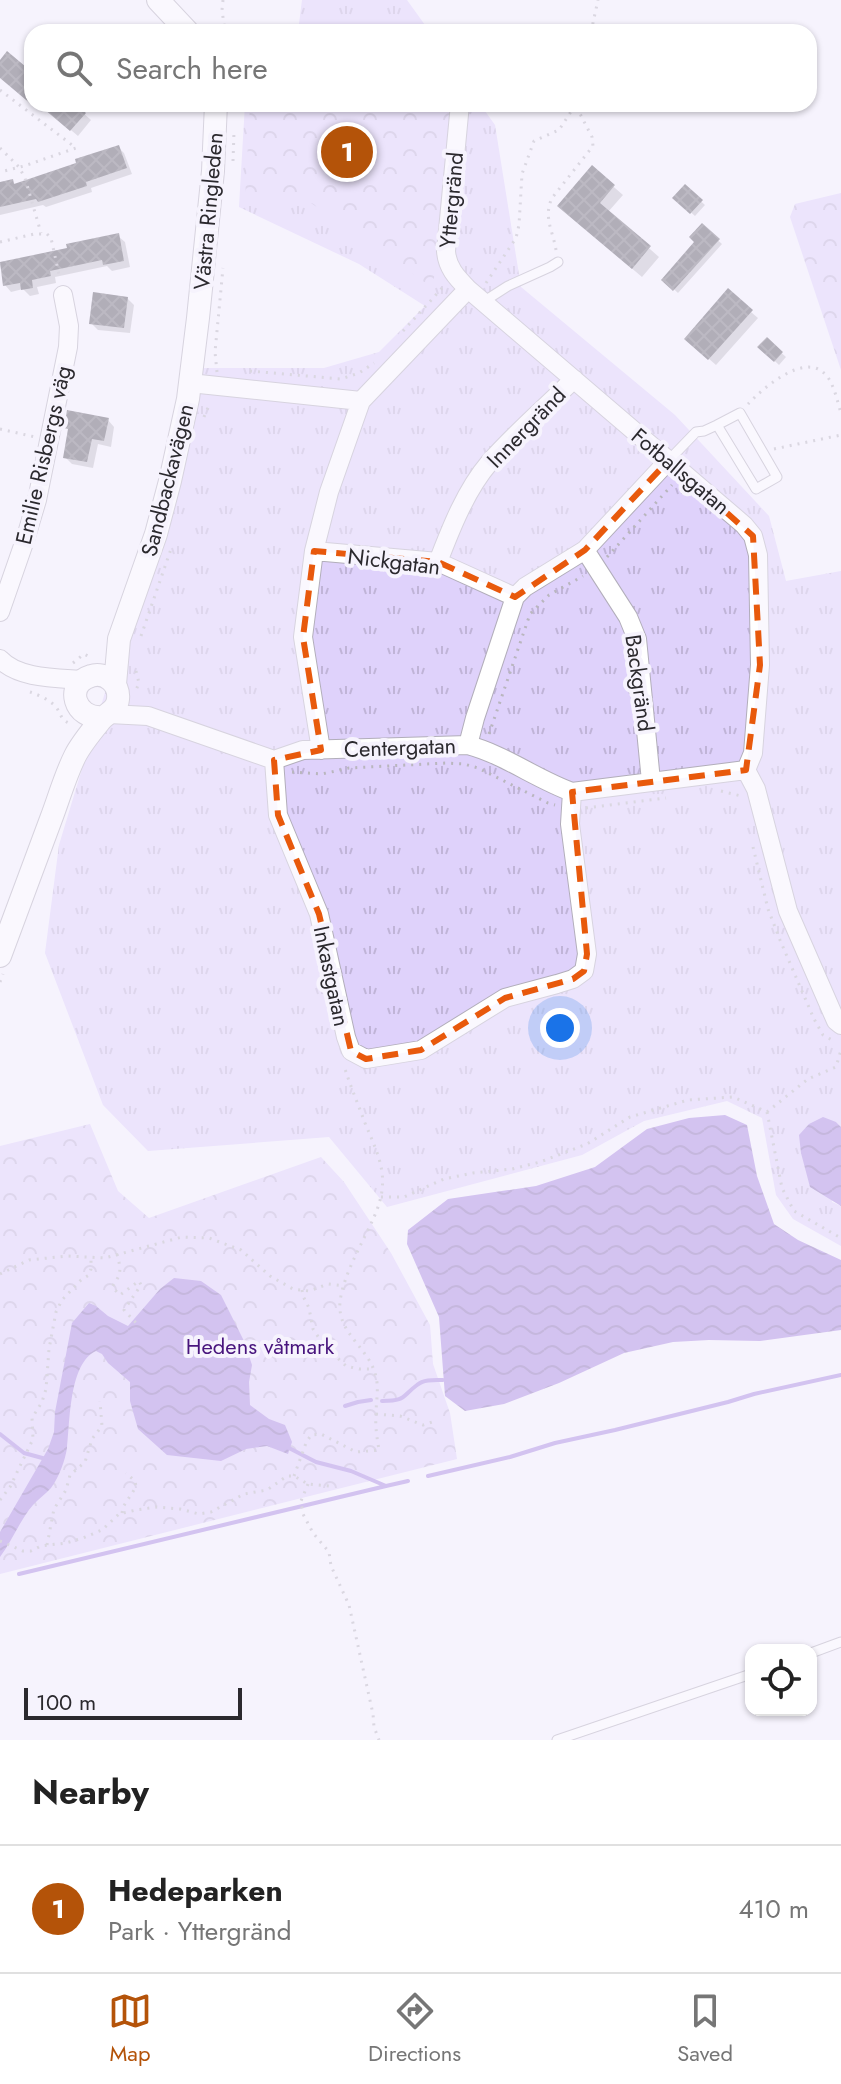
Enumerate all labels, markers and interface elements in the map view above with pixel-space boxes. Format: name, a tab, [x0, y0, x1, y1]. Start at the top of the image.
search box	[24, 24, 817, 112]
icon: search	[52, 46, 96, 90]
text: Search here	[116, 47, 268, 90]
pin: 1	[321, 122, 373, 182]
street label: Västra Ringleden	[185, 131, 231, 291]
street label: Yttergränd	[431, 151, 471, 249]
street label: Emilie Risbergs väg	[7, 362, 79, 548]
street label: Innergränd	[479, 379, 573, 475]
street label: Sandbackavägen	[133, 400, 201, 560]
street label: Fotballsgatan	[625, 420, 737, 522]
street label: Nickgatan	[346, 539, 442, 583]
street label: Backgränd	[617, 632, 663, 734]
street label: Centergatan	[343, 729, 457, 765]
street label: Inkastgatan	[306, 923, 358, 1029]
your location	[540, 1008, 580, 1048]
park label: Hedens våtmark	[186, 1330, 335, 1362]
map controls	[745, 1644, 817, 1716]
button: locate	[745, 1644, 817, 1716]
scale bar	[24, 1684, 242, 1720]
text: 100 m	[36, 1686, 96, 1718]
text: Nearby	[32, 1768, 149, 1817]
text: Hedeparken	[108, 1869, 283, 1912]
text: 1	[51, 1890, 65, 1928]
text: 410 m	[738, 1890, 809, 1928]
text: Park · Yttergränd	[108, 1912, 292, 1950]
tab: Map	[108, 1989, 152, 2069]
tab: Directions	[368, 1989, 461, 2069]
tab: Saved	[677, 1989, 733, 2069]

